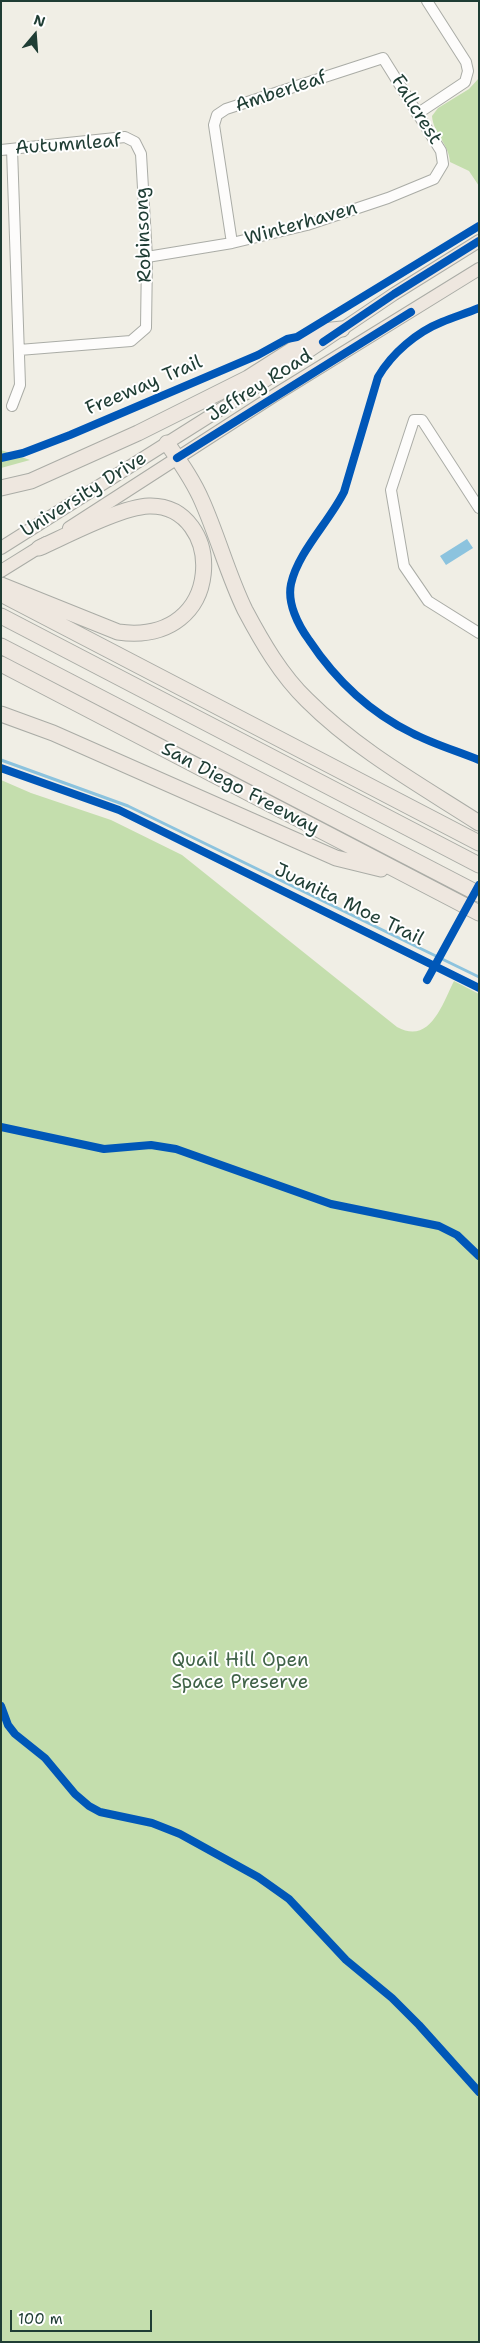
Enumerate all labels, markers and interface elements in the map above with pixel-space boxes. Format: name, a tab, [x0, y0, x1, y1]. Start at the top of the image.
north arrow	[10, 10, 60, 60]
text: N	[32, 10, 48, 31]
street label: Amberleaf	[232, 66, 330, 118]
street label: Fallcrest	[386, 71, 446, 149]
street label: Autumnleaf	[14, 130, 122, 160]
street label: Robinsong	[131, 187, 157, 283]
street label: Winterhaven	[242, 197, 360, 251]
street label: Jeffrey Road	[203, 345, 317, 427]
street label: Freeway Trail	[82, 351, 206, 421]
street label: University Drive	[17, 447, 151, 543]
street label: San Diego Freeway	[157, 738, 323, 840]
street label: Juanita Moe Trail	[270, 859, 428, 951]
park label: Quail Hill Open Space Preserve	[171, 1650, 309, 1694]
scale bar	[12, 2300, 155, 2332]
text: 100 m	[18, 2309, 63, 2329]

